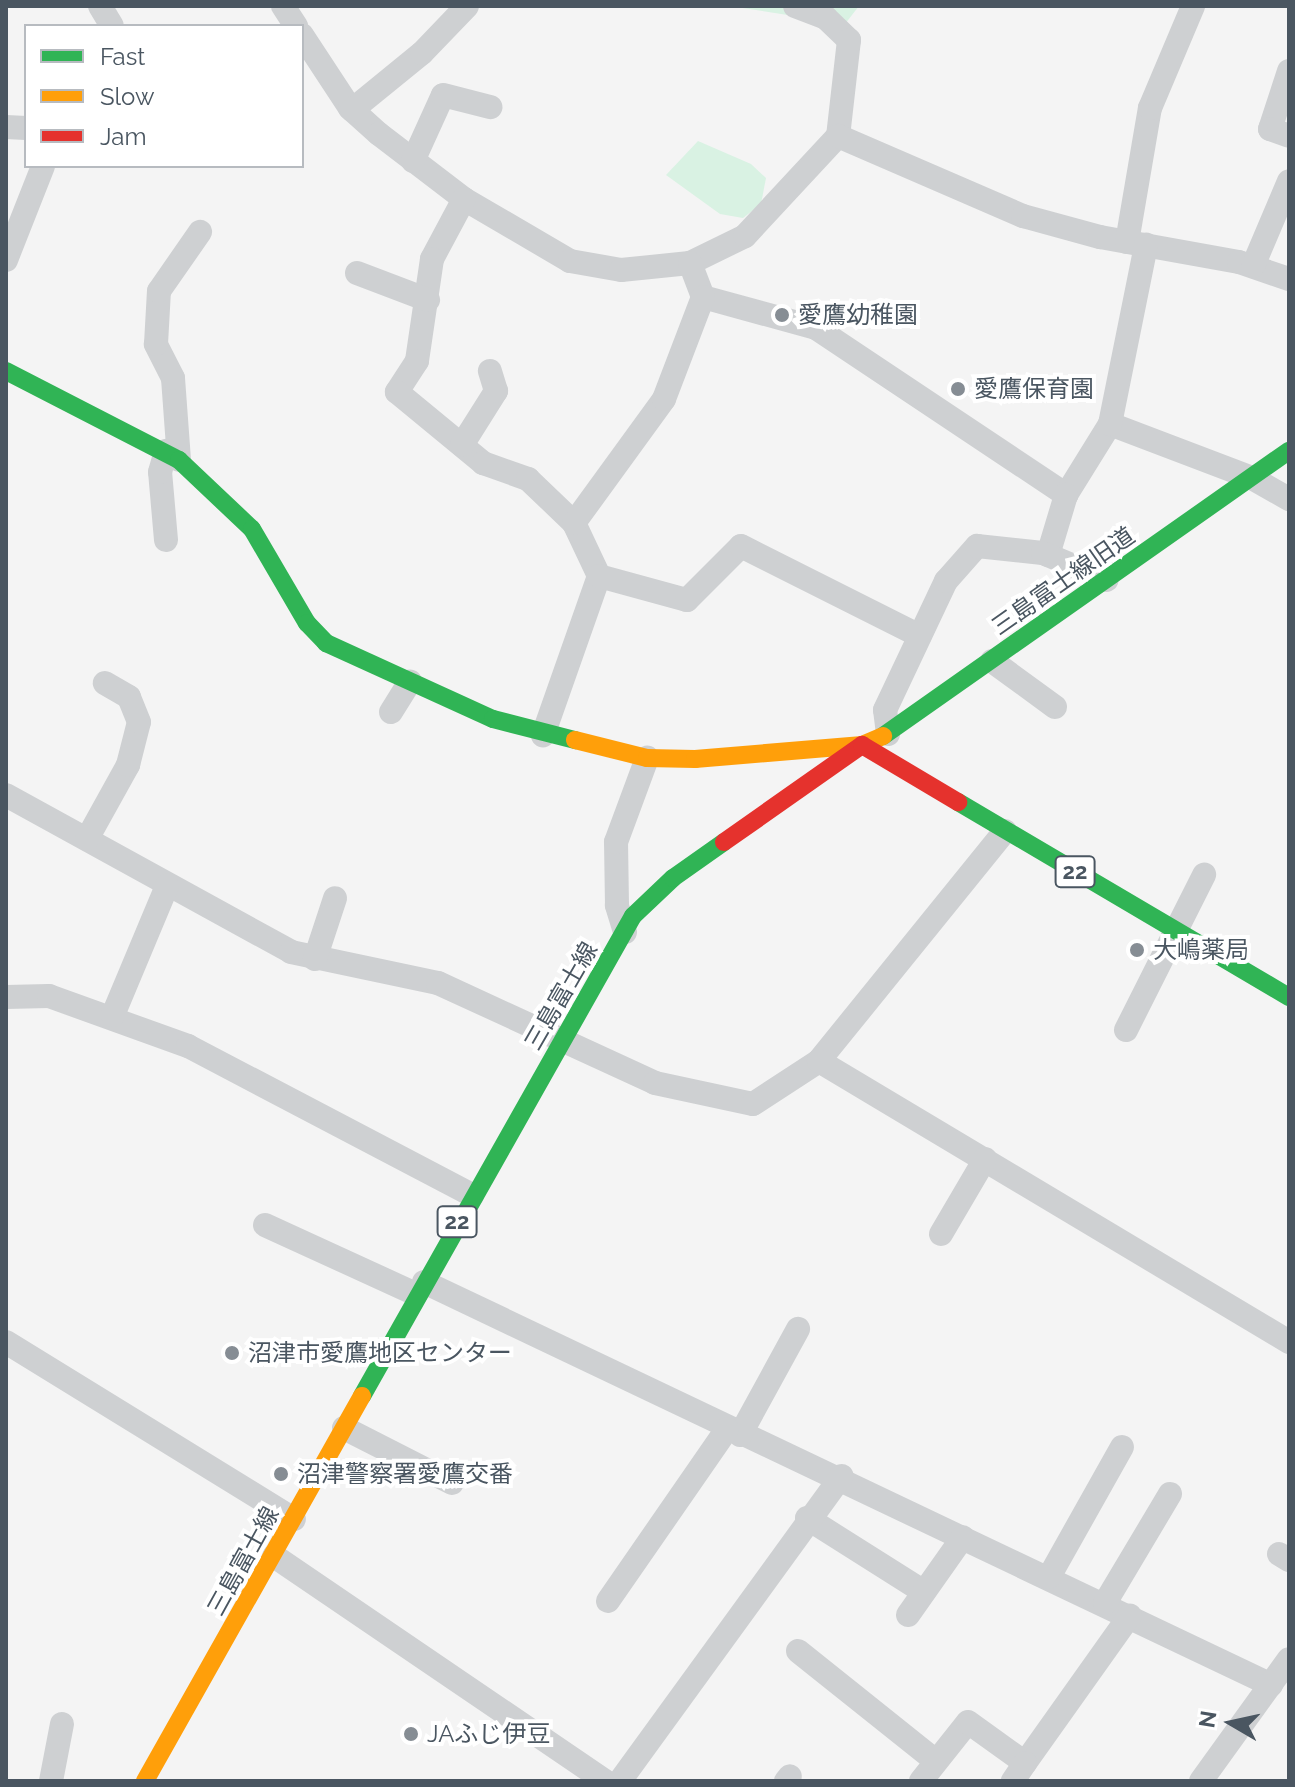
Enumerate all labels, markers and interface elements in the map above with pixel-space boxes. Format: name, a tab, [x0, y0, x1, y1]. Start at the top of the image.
legend	[24, 24, 304, 168]
text: Fast	[100, 42, 145, 71]
text: Slow	[100, 82, 154, 111]
text: Jam	[100, 122, 146, 151]
place label: 愛鷹幼稚園	[798, 301, 918, 329]
marker: 愛鷹幼稚園	[773, 306, 791, 324]
place label: 愛鷹保育園	[974, 375, 1094, 403]
marker: 愛鷹保育園	[949, 380, 967, 398]
street label: 三島富士線旧道	[986, 521, 1140, 641]
road number: 22	[1053, 854, 1097, 890]
place label: 大嶋薬局	[1153, 936, 1249, 964]
street label: 三島富士線	[519, 937, 603, 1055]
marker: 大嶋薬局	[1128, 941, 1146, 959]
road number: 22	[435, 1204, 479, 1240]
place label: 沼津市愛鷹地区センター	[248, 1339, 512, 1367]
marker: 沼津市愛鷹地区センター	[223, 1344, 241, 1362]
place label: 沼津警察署愛鷹交番	[297, 1460, 513, 1488]
marker: 沼津警察署愛鷹交番	[272, 1465, 290, 1483]
street label: 三島富士線	[201, 1502, 285, 1620]
north arrow	[1191, 1683, 1271, 1763]
text: N	[1193, 1709, 1221, 1730]
place label: JAふじ伊豆	[427, 1720, 550, 1748]
marker: JAふじ伊豆	[402, 1725, 420, 1743]

